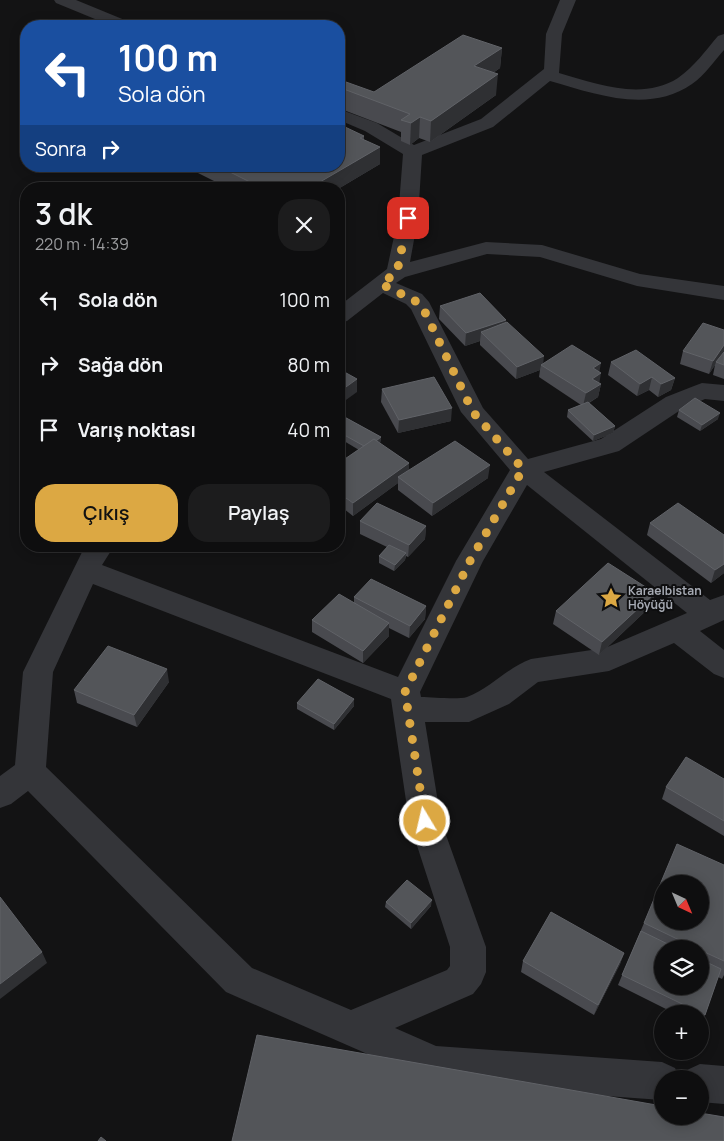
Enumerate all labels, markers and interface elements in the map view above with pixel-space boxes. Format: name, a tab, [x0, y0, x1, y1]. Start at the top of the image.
text: 100 m	[118, 34, 218, 82]
icon: left	[35, 40, 100, 105]
text: Sola dön	[118, 79, 205, 109]
icon: right	[96, 135, 124, 163]
text: Sonra	[35, 136, 86, 162]
text: 3 dk	[35, 193, 92, 234]
pin	[387, 197, 429, 239]
button: close	[278, 199, 330, 251]
icon: arrive	[394, 204, 422, 232]
text: 220 m · 14:39	[35, 233, 129, 255]
icon: left	[35, 286, 63, 314]
text: Sola dön	[78, 287, 158, 313]
text: 100 m	[279, 287, 330, 313]
icon: right	[35, 351, 63, 379]
text: Sağa dön	[78, 352, 163, 378]
text: 80 m	[287, 352, 330, 378]
icon: arrive	[35, 416, 63, 444]
text: Varış noktası	[78, 417, 196, 443]
text: 40 m	[287, 417, 330, 443]
button: Çıkış	[35, 484, 178, 542]
button: Paylaş	[188, 484, 330, 542]
place label: Karaelbistan Höyüğü	[628, 582, 702, 613]
place icon: Karaelbistan Höyüğü	[598, 585, 624, 611]
position arrow	[398, 794, 450, 846]
north arrow	[654, 875, 709, 930]
map controls	[654, 875, 709, 1125]
button: layers	[654, 940, 709, 995]
button: +	[654, 1005, 709, 1060]
button: −	[654, 1070, 709, 1125]

